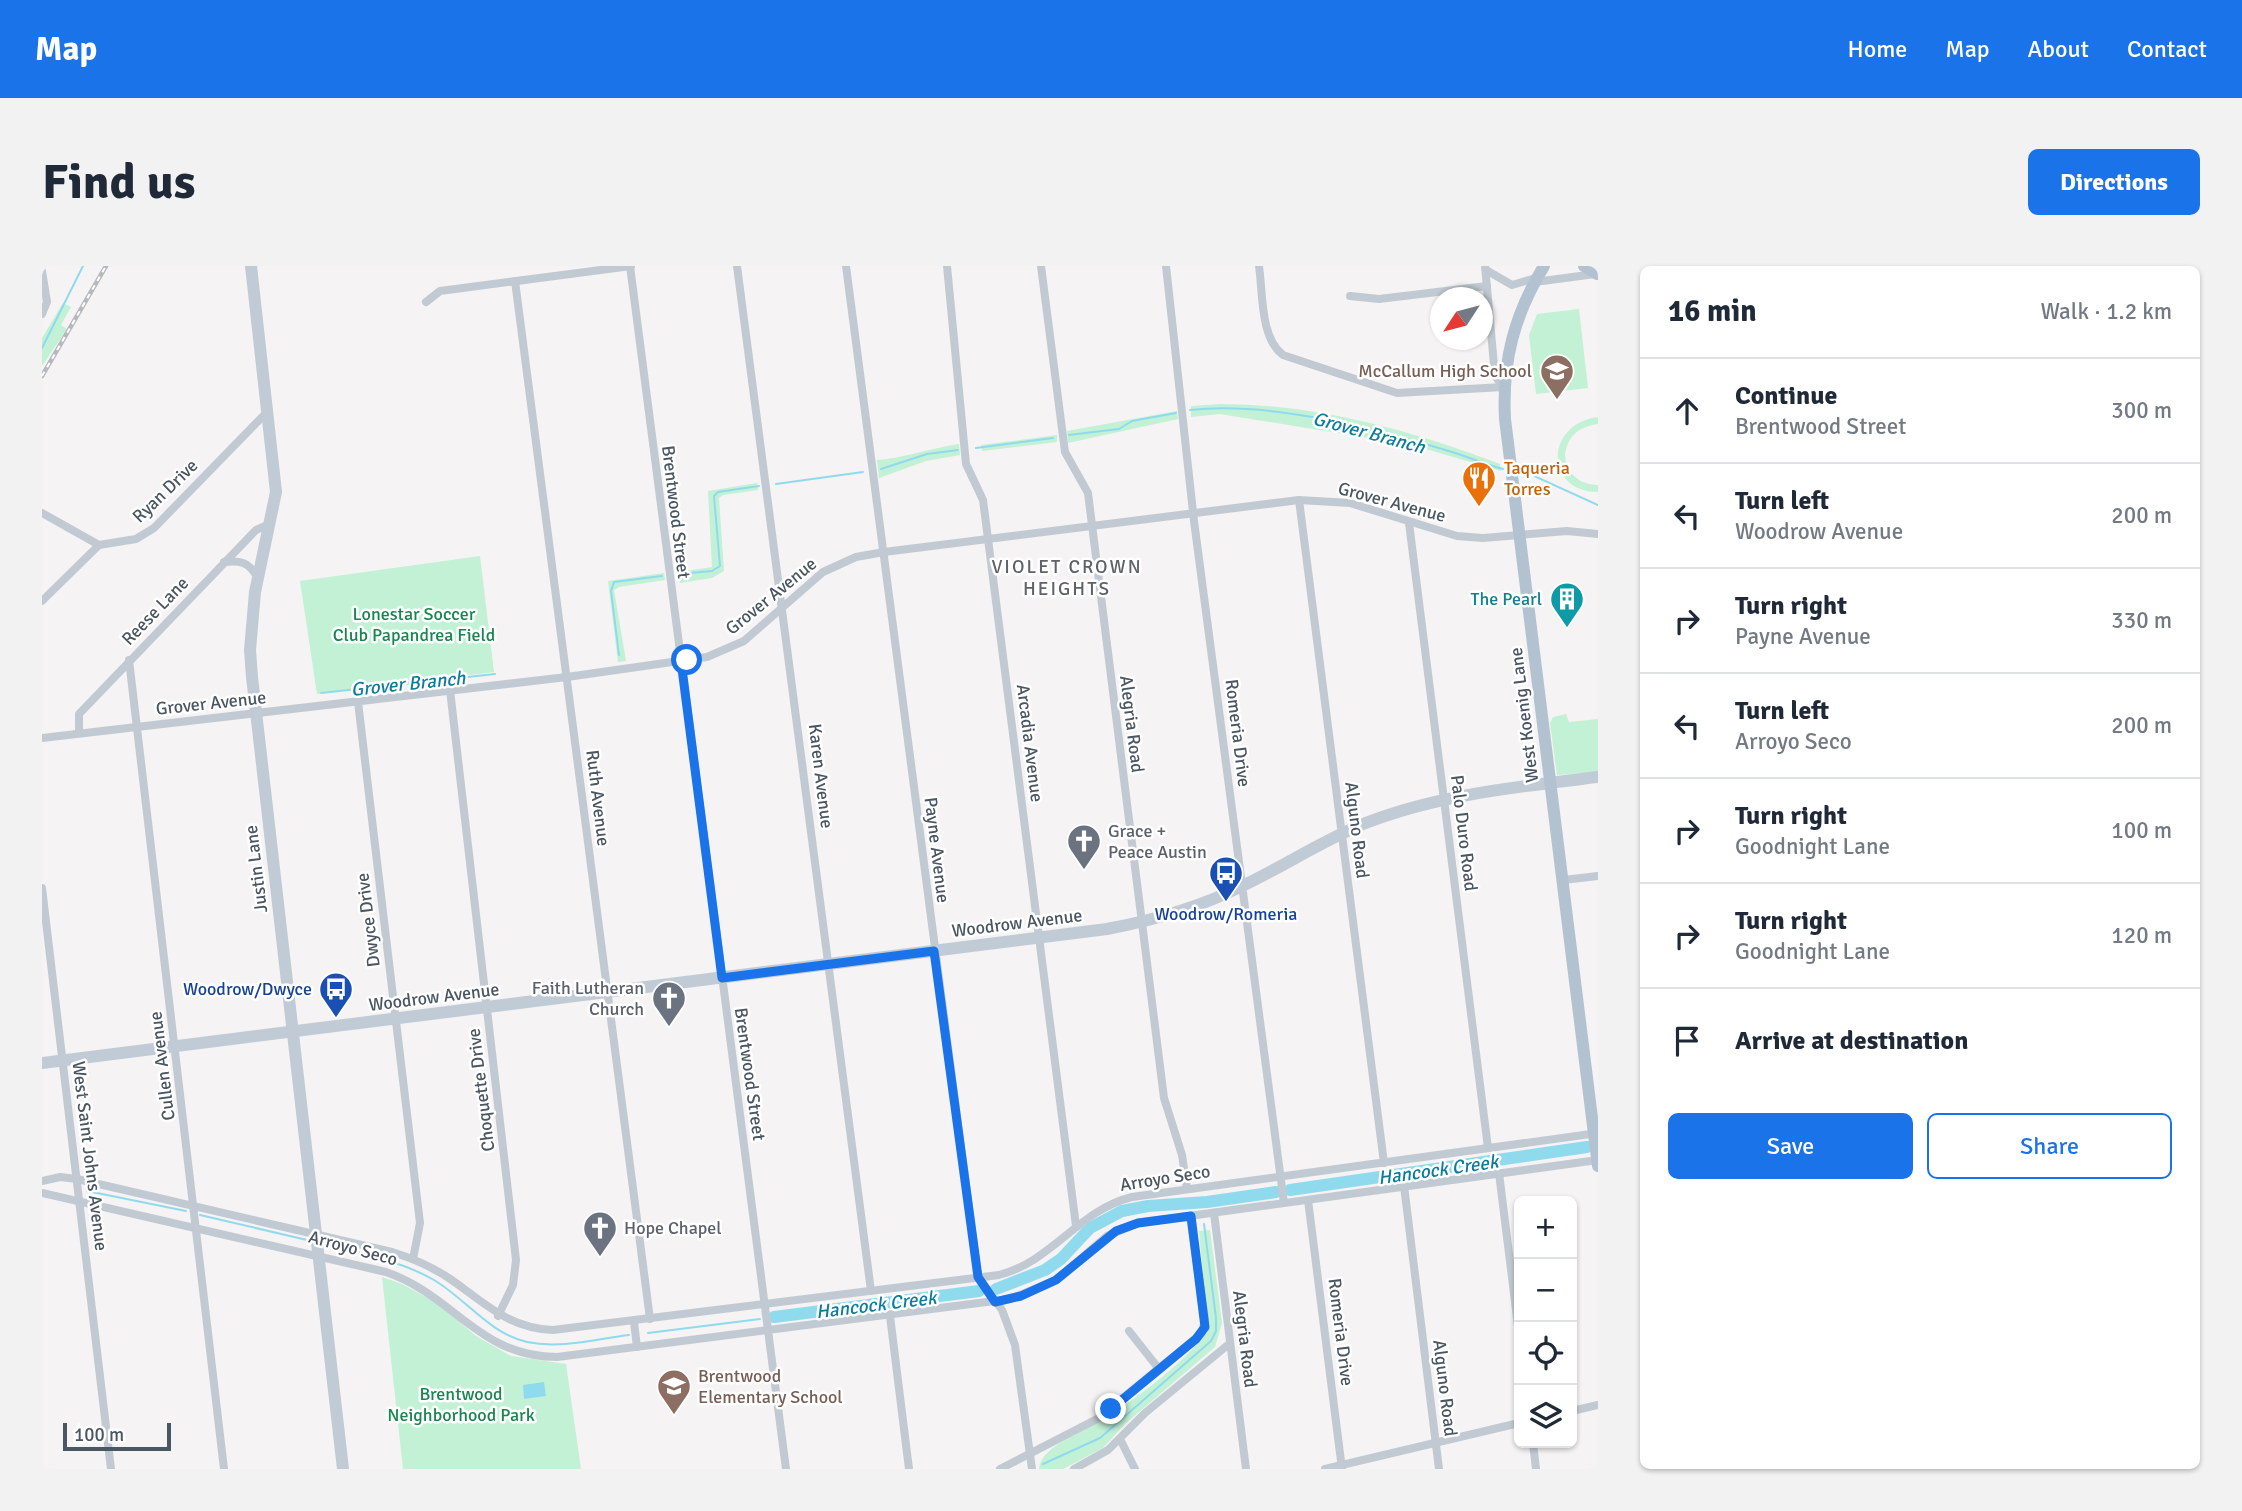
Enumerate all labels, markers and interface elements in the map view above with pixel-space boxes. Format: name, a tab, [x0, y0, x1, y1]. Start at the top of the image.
text: Map	[35, 29, 97, 70]
text: Home	[1847, 34, 1907, 64]
text: Map	[1945, 34, 1990, 64]
text: About	[2028, 34, 2089, 64]
text: Contact	[2127, 34, 2207, 64]
button: Directions	[2028, 149, 2200, 215]
text: Find us	[42, 152, 195, 212]
north arrow	[1430, 287, 1493, 350]
text: 16 min	[1668, 293, 1757, 330]
text: Walk · 1.2 km	[2040, 297, 2172, 326]
school or university icon: McCallum High School	[1538, 352, 1576, 401]
place label: McCallum High School	[1358, 360, 1532, 382]
text: Continue	[1735, 380, 1837, 412]
icon: ahead	[1668, 392, 1706, 430]
text: 300 m	[2111, 396, 2172, 425]
water label: Grover Branch	[1310, 406, 1428, 460]
text: Brentwood Street	[1735, 412, 1906, 441]
street label: Brentwood Street	[657, 444, 695, 580]
street label: Ryan Drive	[128, 455, 202, 527]
place label: Taqueria Torres	[1504, 457, 1570, 500]
restaurant icon: Taqueria Torres	[1460, 459, 1498, 508]
street label: Grover Avenue	[1336, 477, 1448, 527]
text: Turn left	[1735, 485, 1829, 517]
icon: left	[1668, 497, 1706, 535]
text: 200 m	[2111, 501, 2172, 530]
text: Woodrow Avenue	[1735, 517, 1903, 546]
street label: Grover Avenue	[721, 553, 821, 639]
district label: VIOLET CROWN HEIGHTS	[991, 555, 1143, 601]
street label: Reese Lane	[117, 572, 193, 650]
building icon: The Pearl	[1548, 580, 1586, 629]
place label: The Pearl	[1471, 588, 1542, 610]
text: Turn right	[1735, 590, 1847, 622]
icon: right	[1668, 602, 1706, 640]
park label: Lonestar Soccer Club Papandrea Field	[333, 603, 495, 646]
text: 330 m	[2111, 606, 2172, 635]
text: Payne Avenue	[1735, 622, 1871, 651]
route start	[671, 644, 702, 675]
street label: West Koenig Lane	[1505, 646, 1543, 784]
water label: Grover Branch	[350, 666, 467, 702]
street label: Alegria Road	[1115, 674, 1149, 774]
street label: Romeria Drive	[1220, 678, 1256, 788]
street label: Arcadia Avenue	[1012, 683, 1048, 803]
street label: Grover Avenue	[155, 686, 267, 720]
text: Turn left	[1735, 695, 1829, 727]
icon: left	[1668, 707, 1706, 745]
text: 200 m	[2111, 711, 2172, 740]
street label: Karen Avenue	[804, 722, 838, 830]
text: Arroyo Seco	[1735, 727, 1852, 756]
street label: Ruth Avenue	[581, 749, 615, 847]
street label: Palo Duro Road	[1446, 774, 1482, 892]
street label: Alguno Road	[1340, 781, 1374, 879]
street label: Payne Avenue	[920, 796, 954, 904]
text: Turn right	[1735, 800, 1847, 832]
icon: right	[1668, 812, 1706, 850]
text: 100 m	[2111, 816, 2172, 845]
place label: Grace + Peace Austin	[1108, 820, 1207, 863]
church icon: Grace + Peace Austin	[1065, 822, 1103, 871]
street label: Justin Lane	[240, 824, 272, 914]
text: Goodnight Lane	[1735, 832, 1890, 861]
bus stop icon: Woodrow/Romeria	[1207, 854, 1245, 903]
street label: Dwyce Drive	[351, 872, 385, 968]
place label: Woodrow/Romeria	[1155, 903, 1297, 925]
street label: Woodrow Avenue	[950, 904, 1084, 942]
text: Turn right	[1735, 905, 1847, 937]
icon: right	[1668, 917, 1706, 955]
text: 120 m	[2111, 921, 2172, 950]
text: Goodnight Lane	[1735, 937, 1890, 966]
bus stop icon: Woodrow/Dwyce	[317, 970, 355, 1019]
place label: Faith Lutheran Church	[532, 977, 644, 1020]
place label: Woodrow/Dwyce	[183, 978, 312, 1000]
street label: Woodrow Avenue	[367, 978, 501, 1016]
church icon: Faith Lutheran Church	[650, 979, 688, 1028]
street label: Brentwood Street	[730, 1006, 770, 1142]
street label: Cullen Avenue	[144, 1010, 180, 1122]
icon: arrive	[1668, 1022, 1706, 1060]
text: Arrive at destination	[1735, 1025, 1968, 1057]
street label: Choquette Drive	[463, 1027, 499, 1153]
street label: West Saint Johns Avenue	[67, 1060, 113, 1252]
button: Save	[1668, 1113, 1913, 1179]
button: Share	[1927, 1113, 2172, 1179]
water label: Hancock Creek	[1377, 1149, 1501, 1190]
street label: Arroyo Seco	[1118, 1160, 1212, 1196]
map controls	[1514, 1196, 1577, 1448]
button: +	[1514, 1196, 1577, 1259]
church icon: Hope Chapel	[581, 1209, 619, 1258]
place label: Hope Chapel	[624, 1217, 722, 1239]
street label: Arroyo Seco	[306, 1226, 400, 1270]
button: −	[1514, 1259, 1577, 1322]
street label: Romeria Drive	[1323, 1277, 1359, 1387]
water label: Hancock Creek	[815, 1286, 939, 1324]
street label: Alegria Road	[1228, 1289, 1262, 1389]
button: locate	[1514, 1322, 1577, 1385]
street label: Alguno Road	[1428, 1339, 1462, 1437]
place label: Brentwood Elementary School	[698, 1365, 843, 1408]
school or university icon: Brentwood Elementary School	[655, 1367, 693, 1416]
park label: Brentwood Neighborhood Park	[387, 1383, 535, 1426]
button: layers	[1514, 1385, 1577, 1448]
route end	[1095, 1393, 1126, 1424]
scale bar	[63, 1420, 172, 1452]
text: 100 m	[74, 1423, 124, 1447]

